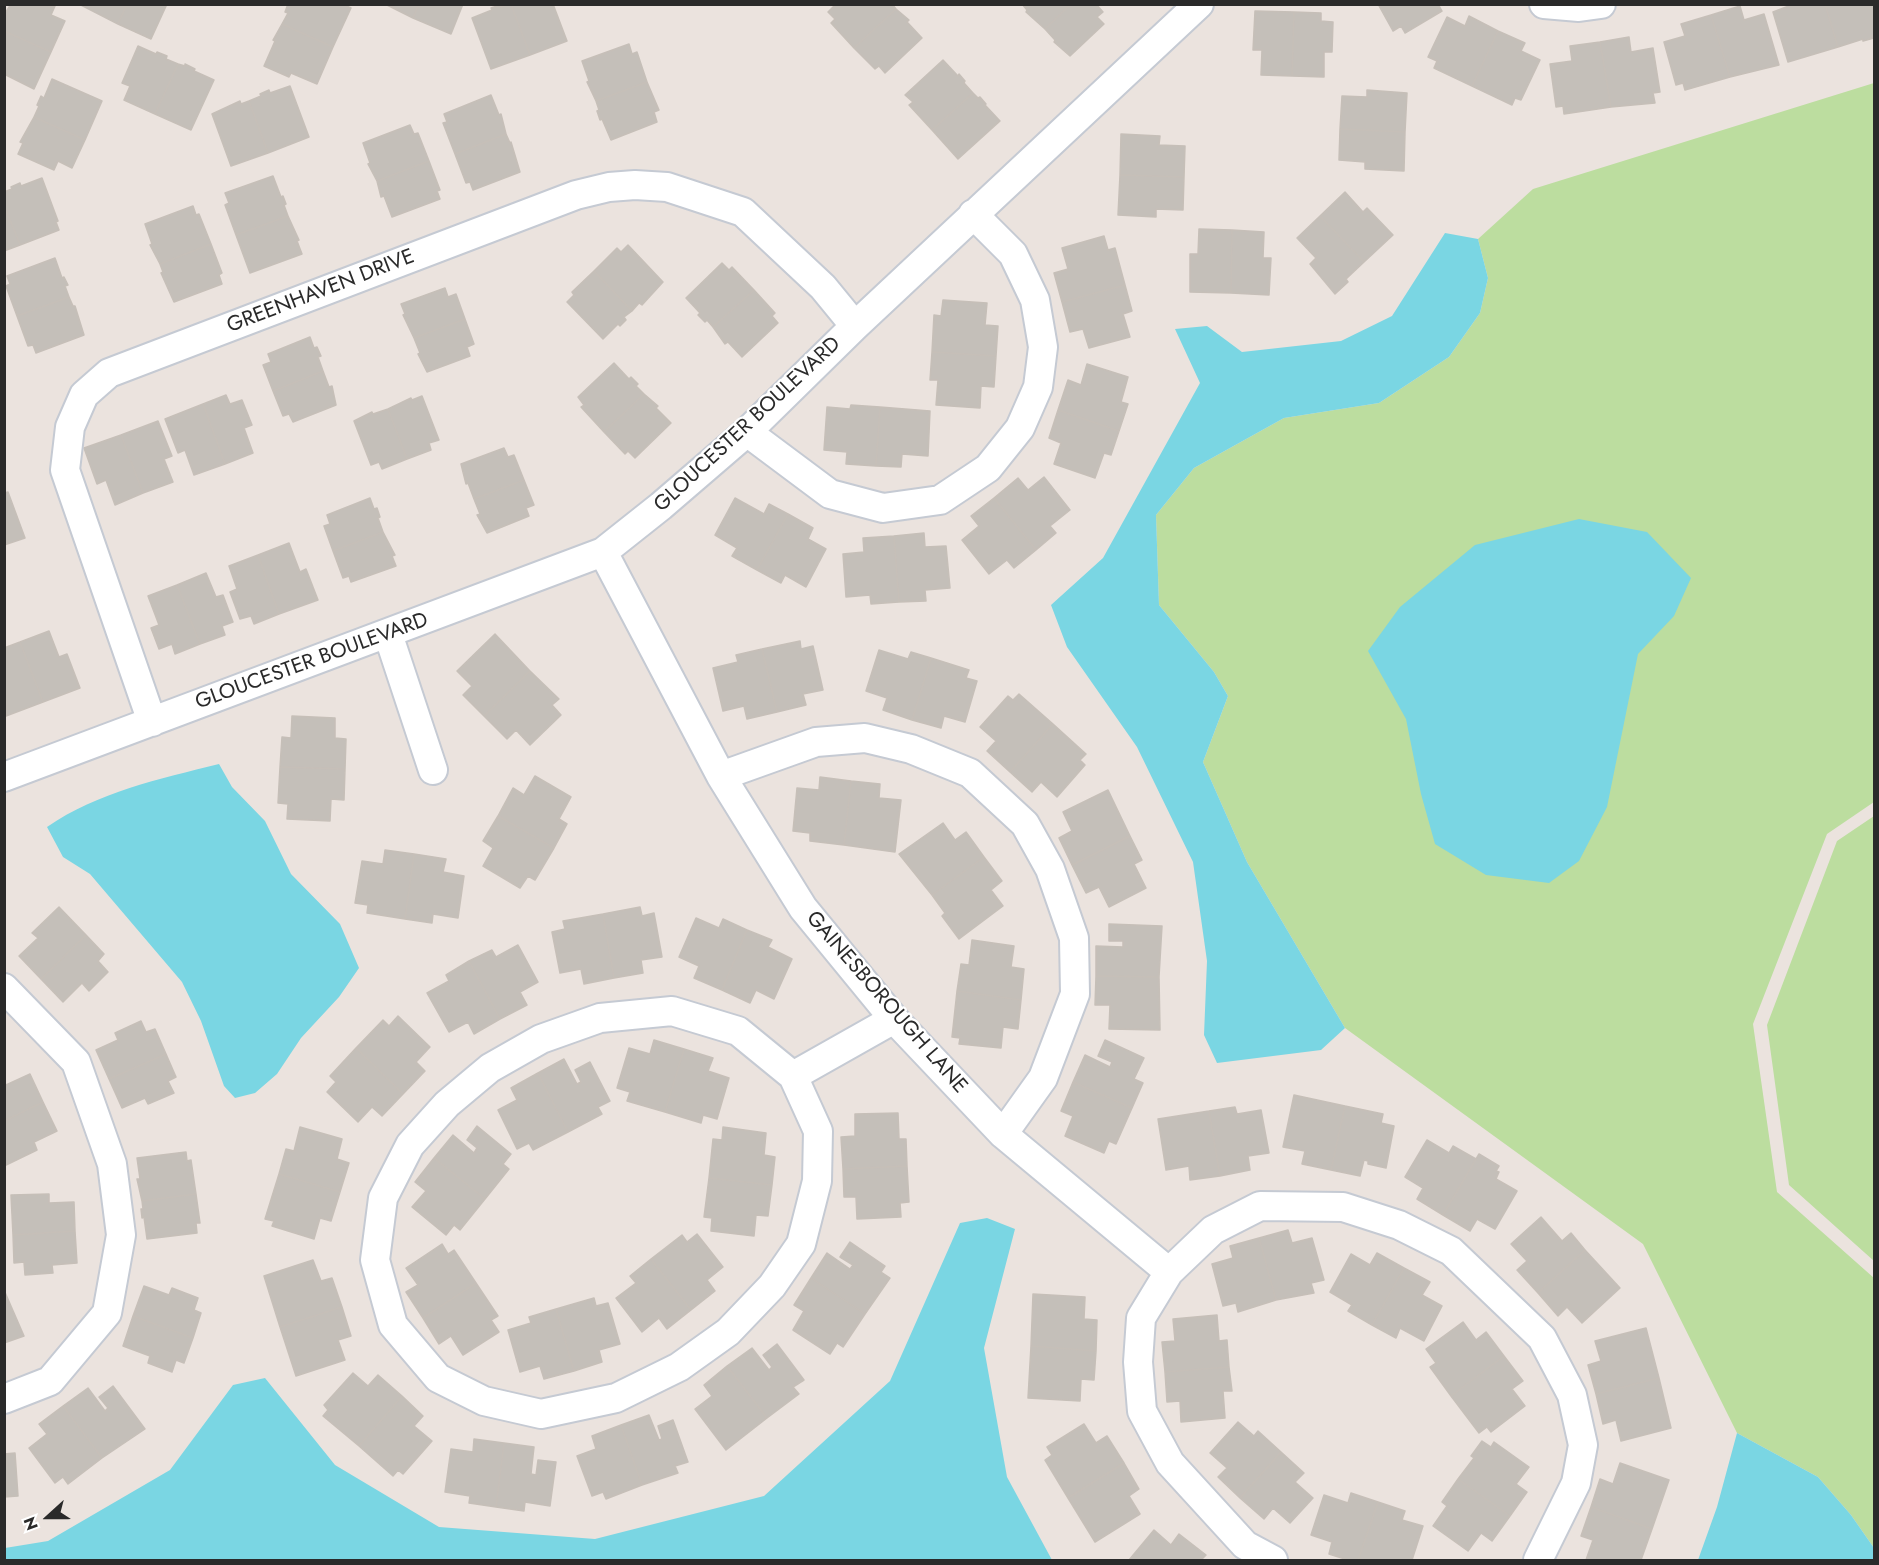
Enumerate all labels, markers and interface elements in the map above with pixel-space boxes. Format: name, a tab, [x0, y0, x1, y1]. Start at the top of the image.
street label: GREENHAVEN DRIVE	[224, 245, 418, 339]
street label: GLOUCESTER BOULEVARD	[650, 332, 846, 518]
street label: GLOUCESTER BOULEVARD	[192, 608, 432, 716]
street label: GAINESBOROUGH LANE	[800, 907, 972, 1099]
north arrow	[18, 1487, 78, 1547]
text: N	[18, 1514, 44, 1534]

